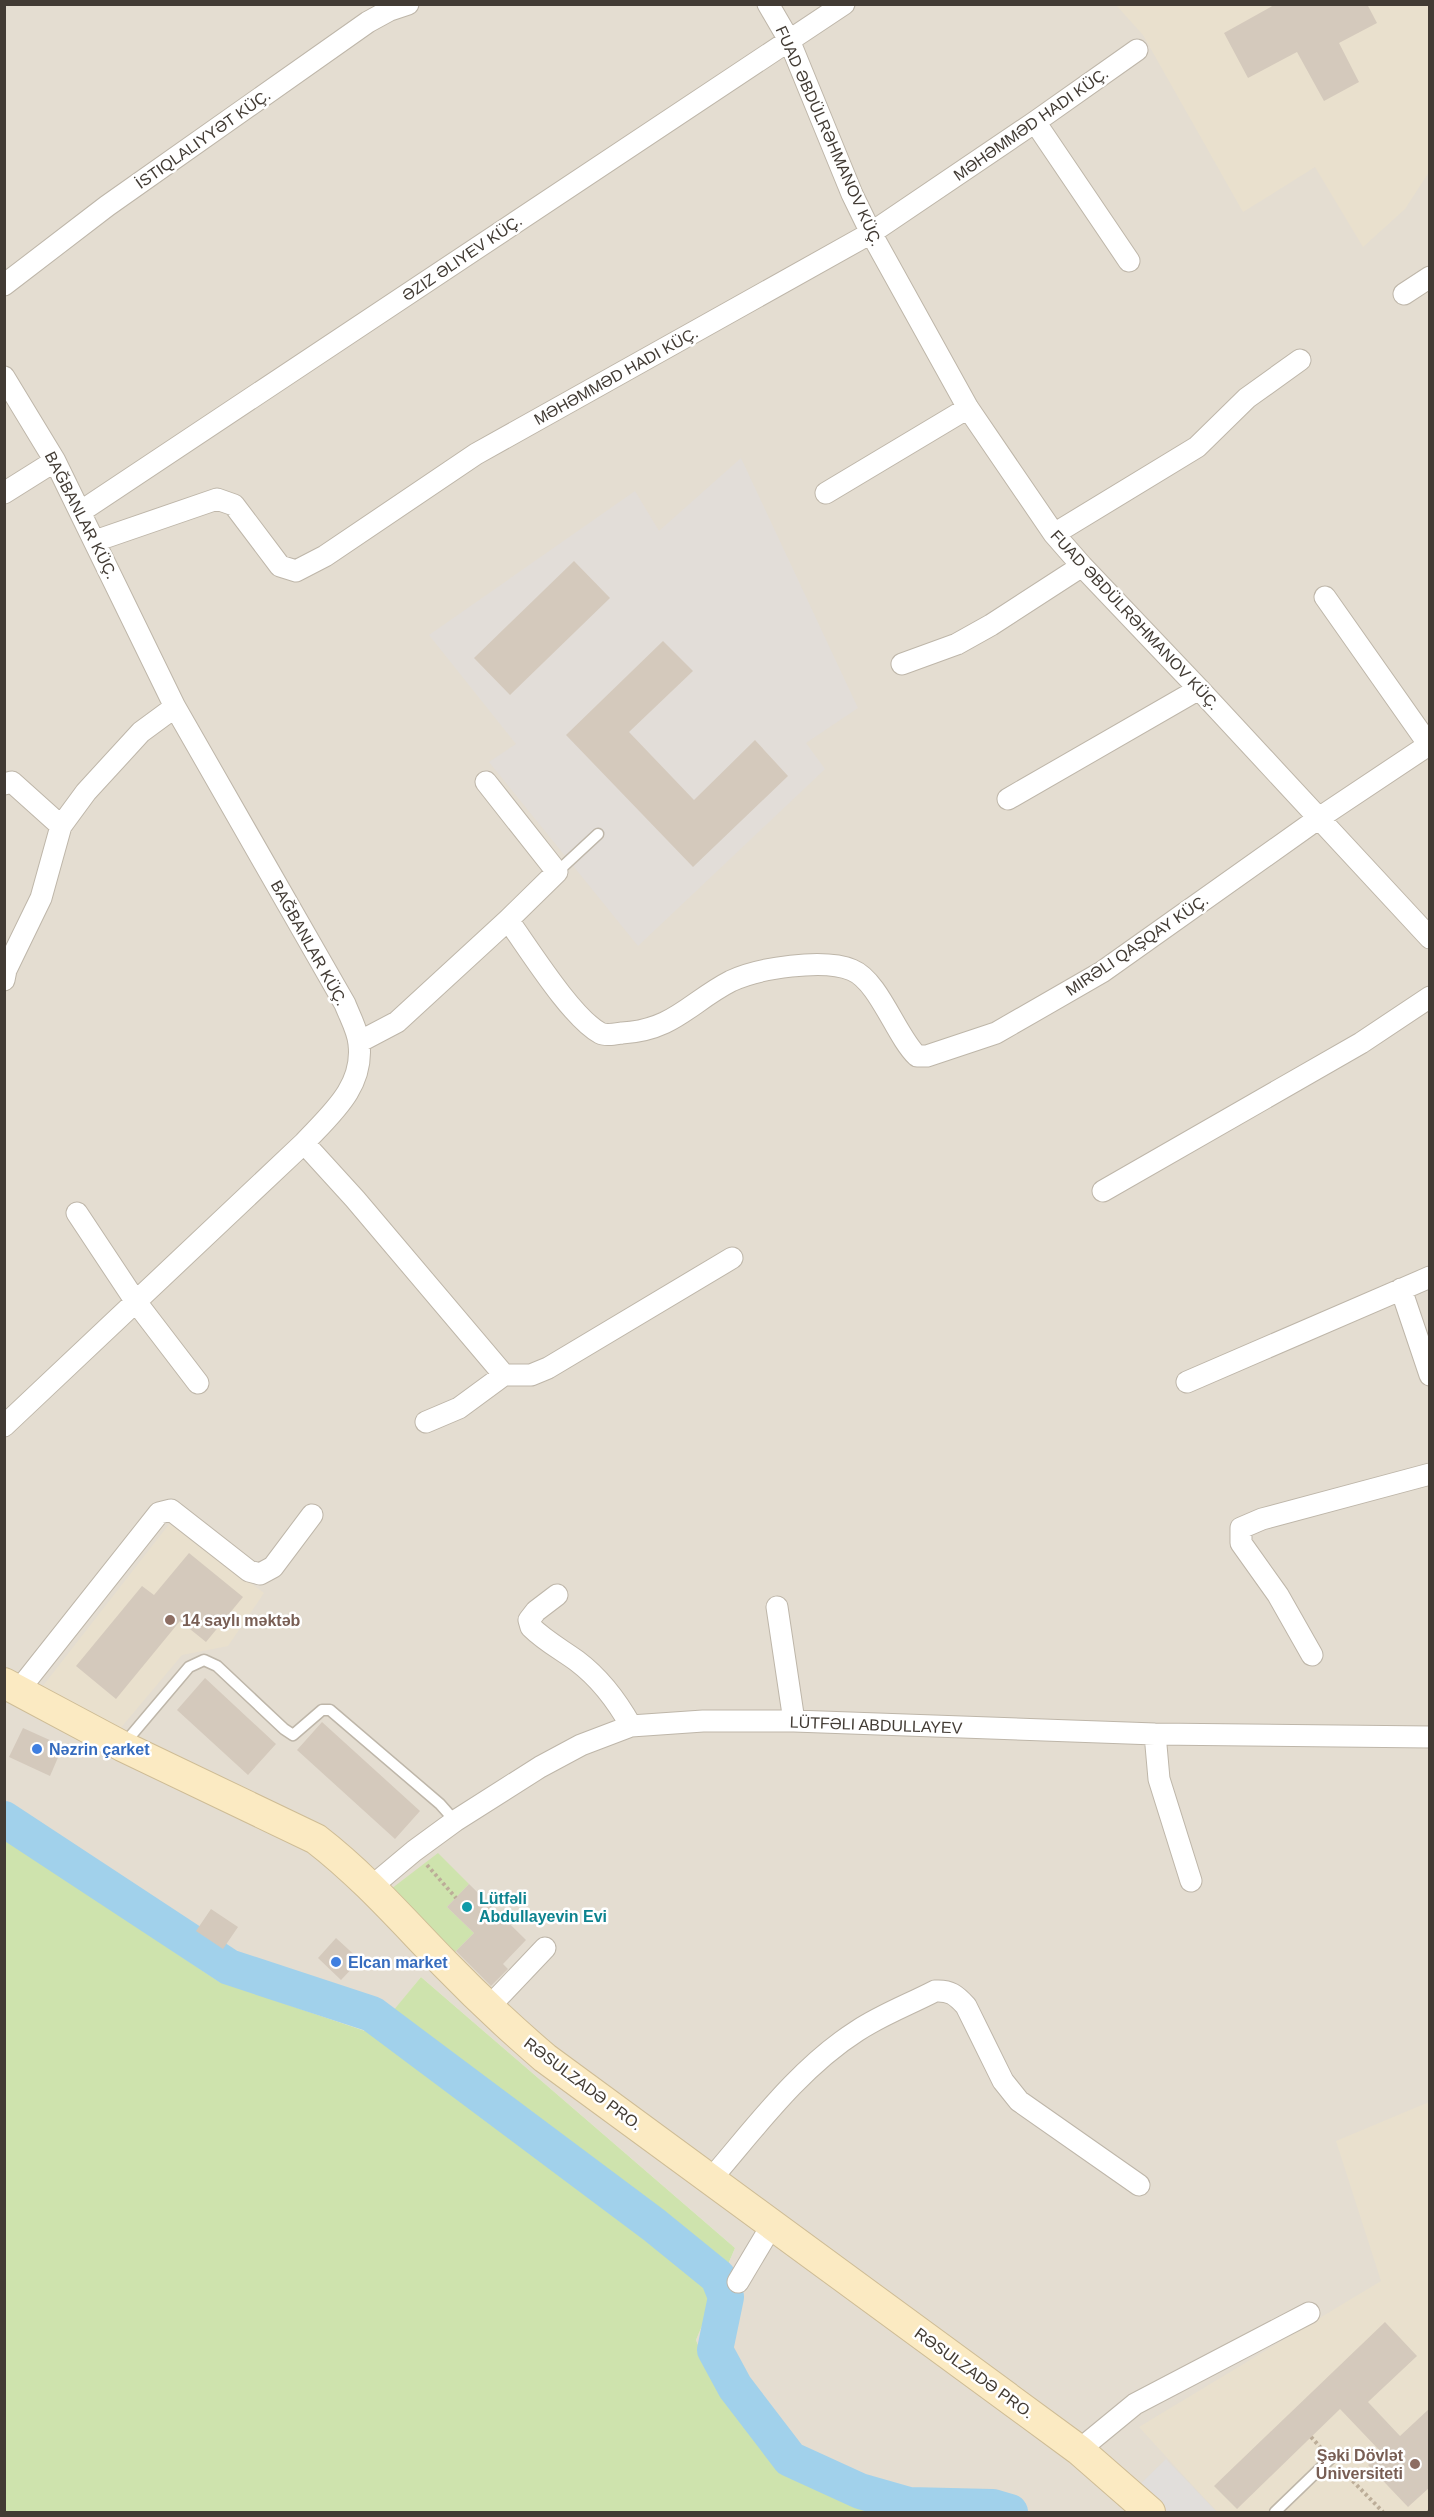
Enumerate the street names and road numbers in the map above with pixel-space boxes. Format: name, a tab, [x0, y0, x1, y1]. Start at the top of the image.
street label: FUAD ƏBDÜLRƏHMANOV KÜÇ.	[773, 23, 885, 249]
street label: MƏHƏMMƏD HADI KÜÇ.	[951, 64, 1111, 184]
street label: İSTIQLALIYYƏT KÜÇ.	[132, 85, 274, 192]
street label: ƏZIZ ƏLIYEV KÜÇ.	[399, 212, 525, 304]
street label: MƏHƏMMƏD HADI KÜÇ.	[531, 324, 701, 428]
street label: BAĞBANLAR KÜÇ.	[42, 448, 121, 581]
street label: FUAD ƏBDÜLRƏHMANOV KÜÇ.	[1047, 527, 1223, 713]
street label: BAĞBANLAR KÜÇ.	[268, 877, 351, 1009]
street label: MIRƏLI QAŞQAY KÜÇ.	[1063, 891, 1211, 999]
street label: LÜTFƏLI ABDULLAYEV	[789, 1713, 963, 1737]
street label: RƏSULZADƏ PRO.	[521, 2034, 645, 2134]
street label: RƏSULZADƏ PRO.	[911, 2324, 1037, 2422]

